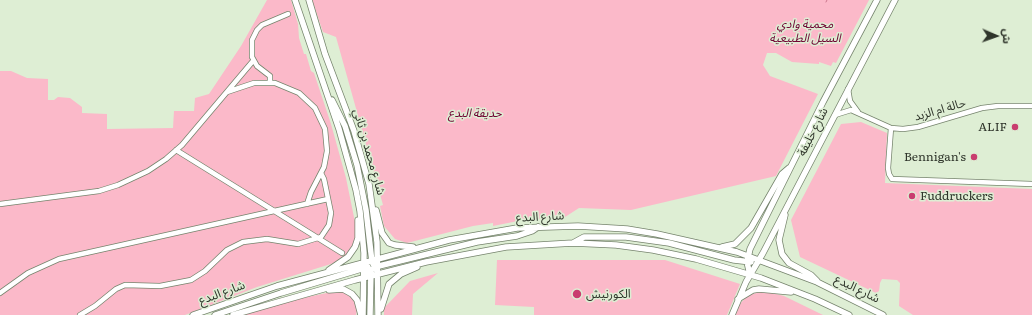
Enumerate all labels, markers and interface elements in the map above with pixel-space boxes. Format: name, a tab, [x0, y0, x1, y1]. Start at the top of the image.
north arrow	[976, 16, 1016, 56]
park label: محمية وادي السيل الطبيعية	[769, 17, 841, 45]
text: ش	[1000, 29, 1016, 44]
street label: حالة ام الزبد	[913, 96, 967, 124]
street label: شارع خليفة	[795, 105, 831, 159]
park label: حديقة البدع	[448, 106, 502, 120]
street label: شارع محمد بن ثاني	[350, 107, 388, 197]
place label: ALIF	[978, 120, 1007, 134]
marker: ALIF	[1010, 122, 1020, 132]
place label: Bennigan's	[904, 150, 966, 164]
marker: Bennigan's	[969, 152, 979, 162]
place label: Fuddruckers	[920, 189, 993, 203]
marker: Fuddruckers	[907, 191, 917, 201]
street label: شارع البدع	[515, 209, 565, 225]
street label: شارع البدع	[832, 272, 882, 306]
street label: شارع البدع	[197, 278, 247, 308]
place label: الكورنيش	[586, 287, 631, 301]
marker: الكورنيش	[571, 288, 583, 300]

